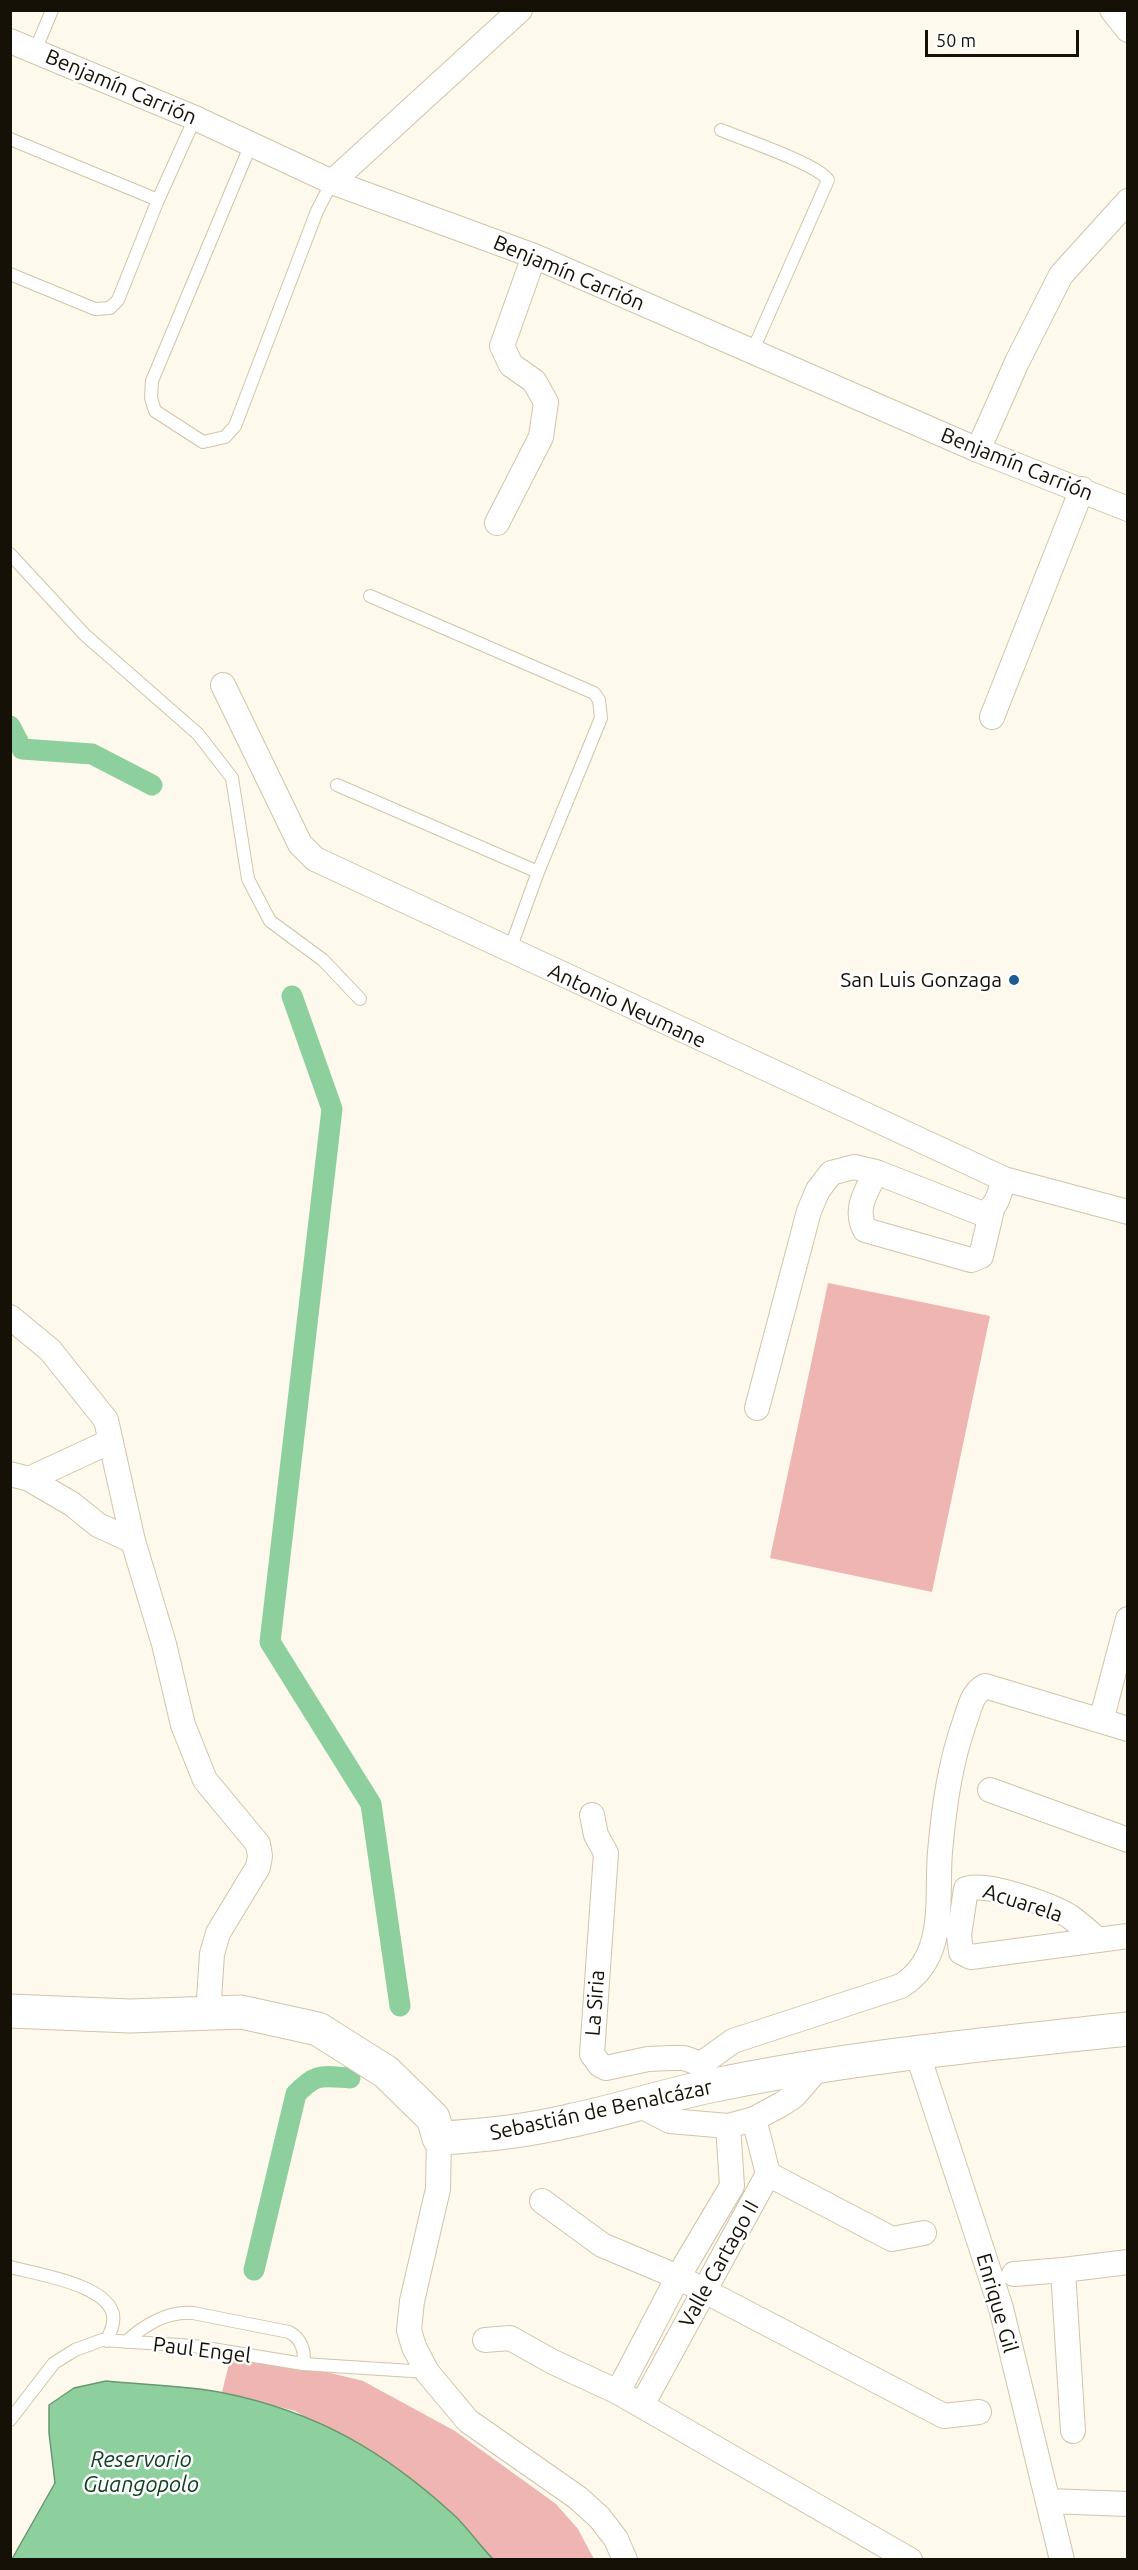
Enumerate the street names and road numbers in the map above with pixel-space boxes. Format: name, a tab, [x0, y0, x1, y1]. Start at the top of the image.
street label: Benjamín Carrión	[42, 44, 200, 130]
street label: Benjamín Carrión	[490, 230, 648, 316]
street label: Benjamín Carrión	[937, 422, 1097, 506]
street label: Antonio Neumane	[544, 958, 710, 1054]
street label: Acuarela	[980, 1878, 1066, 1928]
street label: La Siria	[580, 1969, 610, 2037]
street label: Sebastián de Benalcázar	[488, 2074, 714, 2146]
street label: Valle Cartago II	[674, 2196, 764, 2332]
street label: Enrique Gil	[971, 2250, 1023, 2356]
street label: Paul Engel	[152, 2331, 252, 2369]

